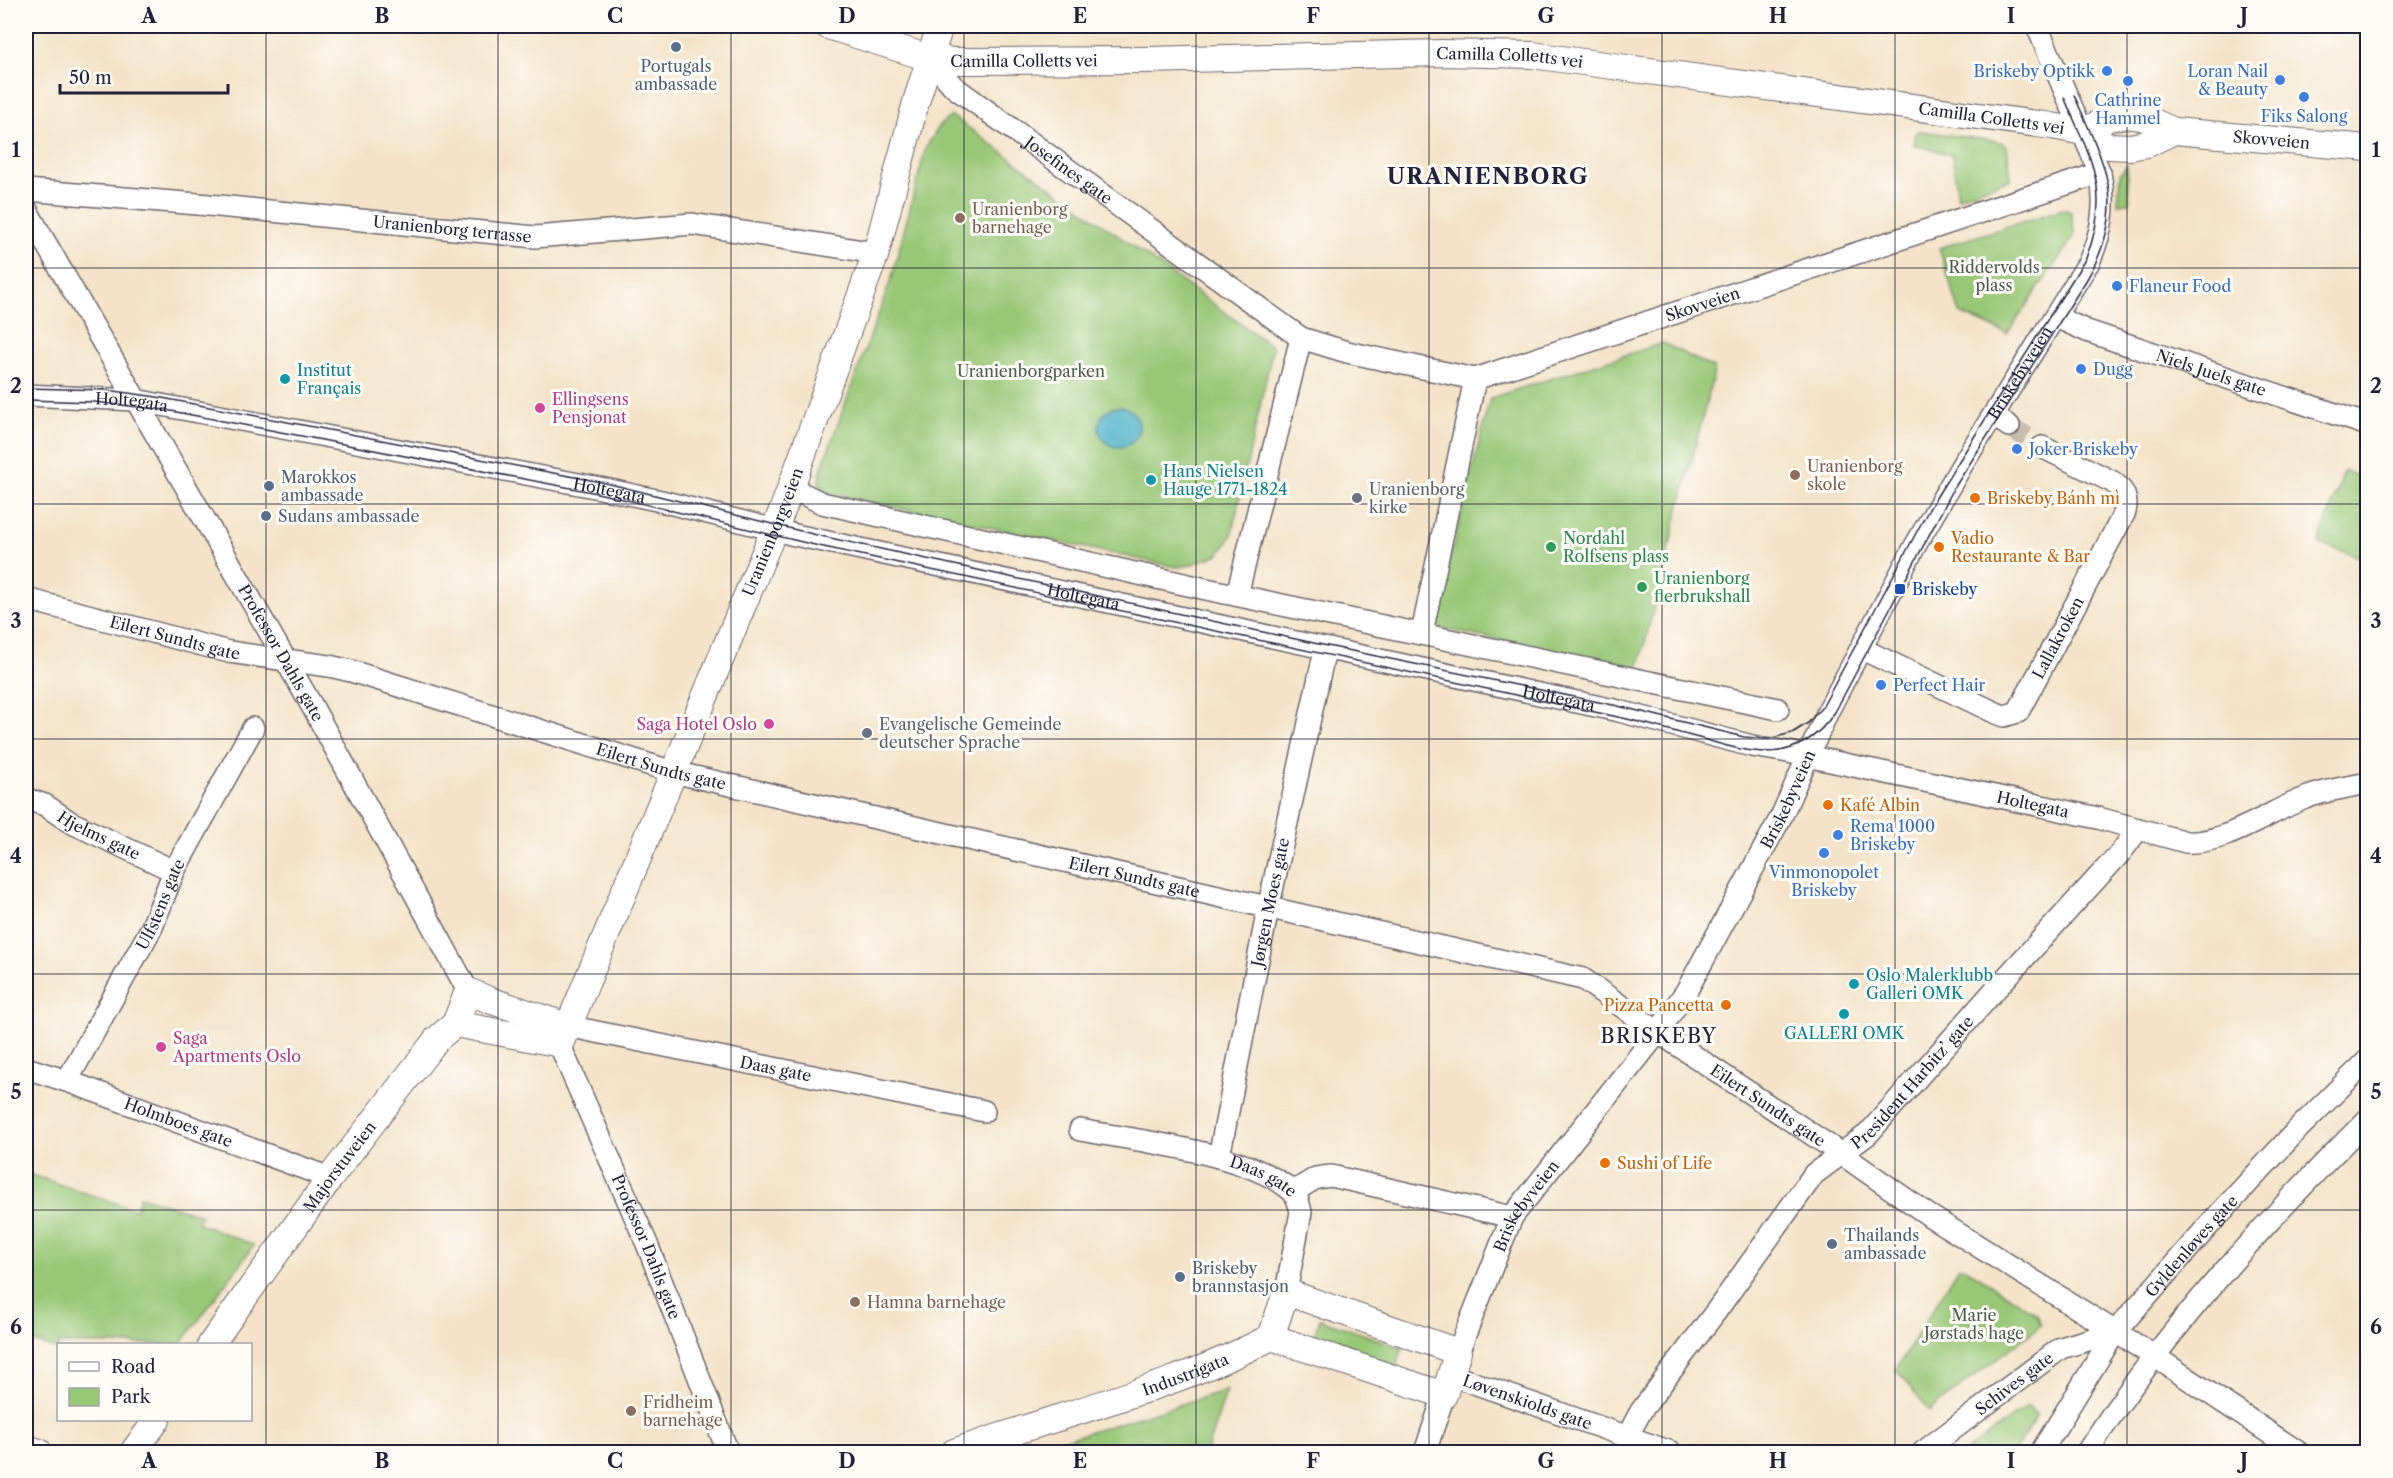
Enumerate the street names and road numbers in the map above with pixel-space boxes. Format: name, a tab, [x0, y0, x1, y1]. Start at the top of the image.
street label: Camilla Colletts vei	[1436, 43, 1584, 72]
street label: Camilla Colletts vei	[950, 50, 1098, 71]
street label: Camilla Colletts vei	[1917, 98, 2066, 138]
street label: Skovveien	[2232, 126, 2311, 153]
street label: Josefines gate	[1019, 130, 1116, 208]
street label: Uranienborg terrasse	[372, 211, 532, 247]
street label: Skovveien	[1663, 282, 1742, 326]
street label: Briskebyveien	[1983, 322, 2056, 423]
street label: Niels Juels gate	[2154, 345, 2269, 400]
street label: Holtegata	[95, 388, 170, 416]
street label: Uranienborgveien	[738, 465, 807, 599]
street label: Holtegata	[571, 473, 648, 508]
street label: Holtegata	[1045, 579, 1122, 614]
street label: Professor Dahls gate	[234, 581, 328, 725]
street label: Lallakroken	[2028, 593, 2088, 682]
street label: Eilert Sundts gate	[108, 611, 241, 663]
street label: Holtegata	[1521, 681, 1597, 716]
street label: Eilert Sundts gate	[594, 739, 728, 794]
street label: Briskebyveien	[1756, 747, 1820, 852]
street label: Holtegata	[1995, 787, 2071, 822]
street label: Hjelms gate	[54, 806, 144, 864]
street label: Jørgen Moes gate	[1246, 836, 1293, 971]
street label: Eilert Sundts gate	[1067, 852, 1202, 902]
street label: Ulfstens gate	[131, 855, 189, 953]
street label: President Harbitz’ gate	[1847, 1011, 1978, 1153]
street label: Daas gate	[738, 1051, 813, 1086]
street label: Eilert Sundts gate	[1707, 1060, 1829, 1151]
street label: Holmboes gate	[122, 1093, 236, 1151]
street label: Majorstuveien	[299, 1117, 380, 1216]
street label: Daas gate	[1227, 1151, 1301, 1201]
street label: Briskebyveien	[1489, 1156, 1563, 1255]
street label: Professor Dahls gate	[608, 1171, 685, 1322]
street label: Gyldenløves gate	[2141, 1191, 2242, 1301]
street label: Industrigata	[1140, 1348, 1232, 1400]
street label: Schives gate	[1971, 1348, 2057, 1419]
street label: Løvenskiolds gate	[1460, 1370, 1595, 1434]

